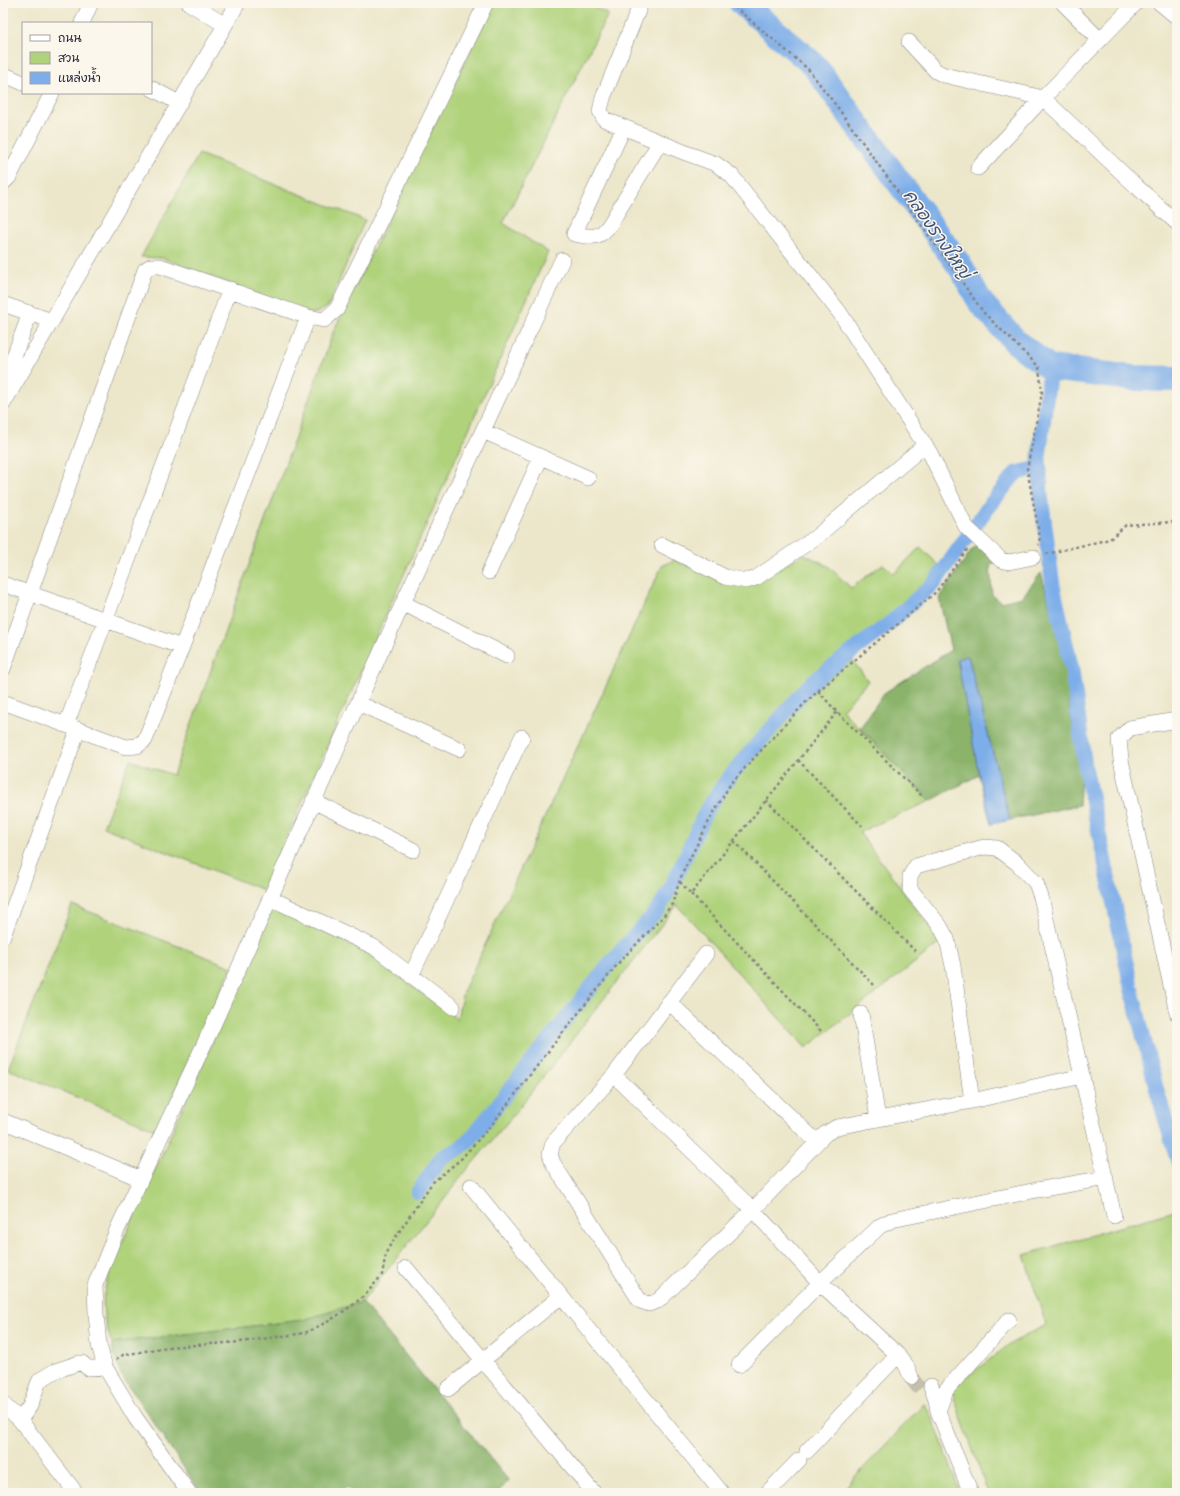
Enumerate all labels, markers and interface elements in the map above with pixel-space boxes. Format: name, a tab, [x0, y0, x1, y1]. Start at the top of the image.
legend	[22, 22, 152, 94]
text: ถนน	[58, 30, 82, 48]
text: สวน	[58, 50, 79, 68]
text: แหล่งน้ำ	[58, 67, 101, 88]
water label: คลองรางใหญ่	[895, 184, 979, 288]

